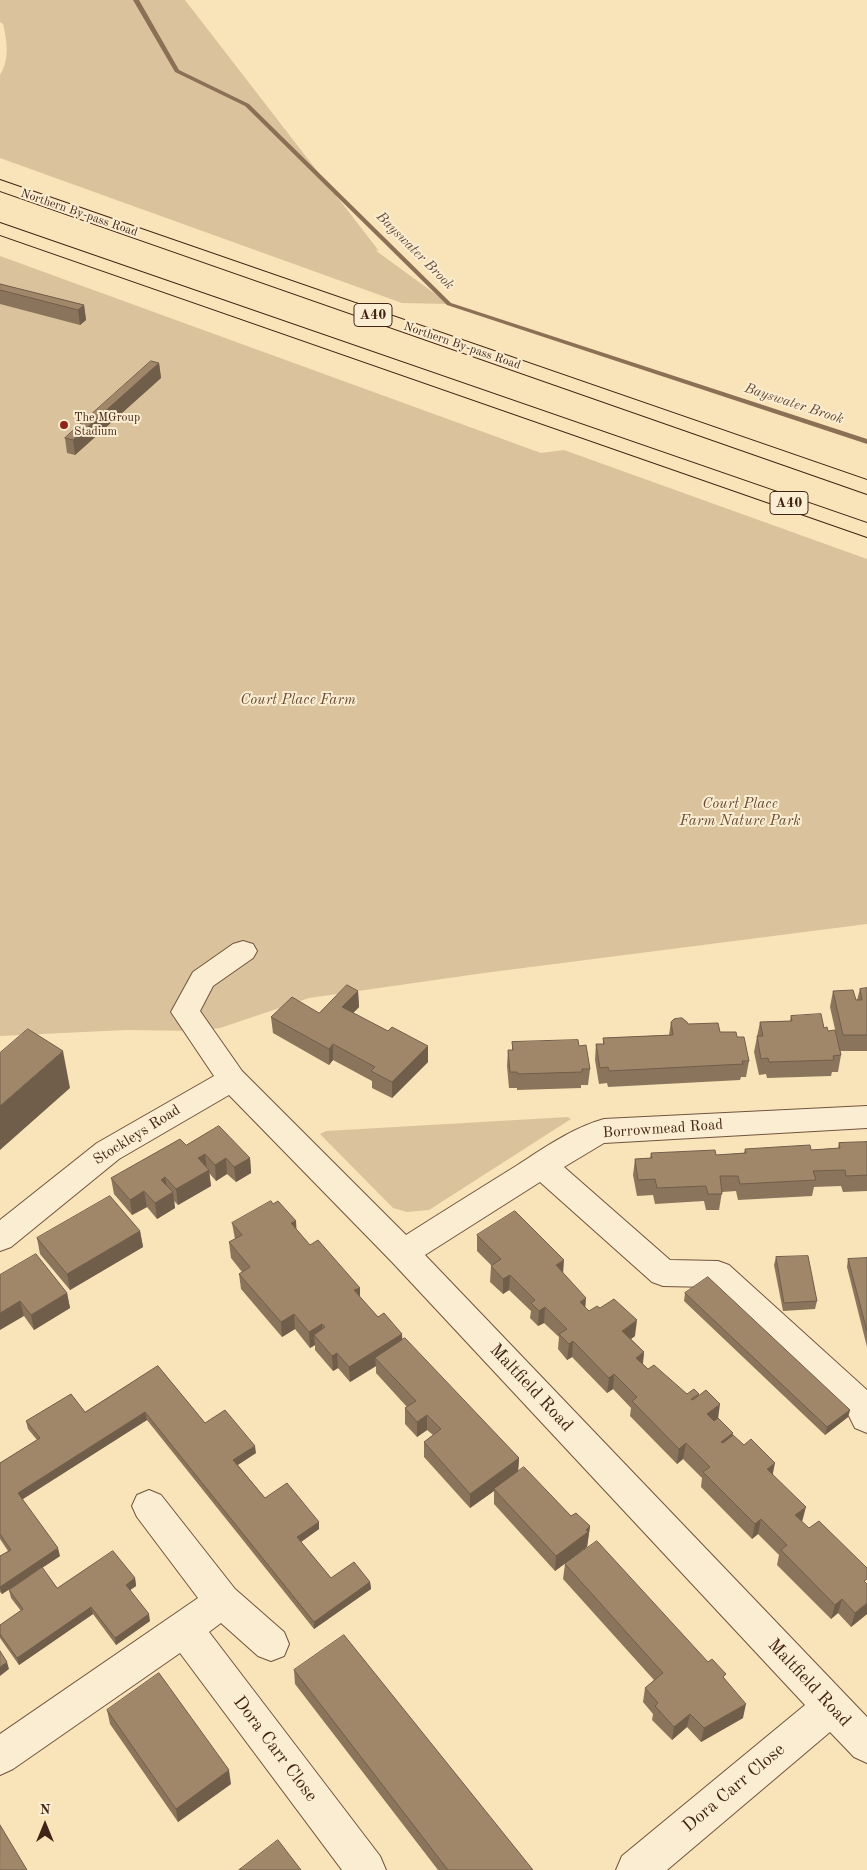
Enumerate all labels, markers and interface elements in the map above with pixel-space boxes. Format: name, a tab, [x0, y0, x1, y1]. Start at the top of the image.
street label: Northern By-pass Road	[19, 186, 139, 240]
water label: Bayswater Brook	[373, 209, 457, 293]
road number: A40	[354, 304, 392, 326]
street label: Northern By-pass Road	[402, 319, 522, 373]
water label: Bayswater Brook	[742, 380, 846, 428]
place label: The MGroup Stadium	[74, 411, 140, 439]
marker: The MGroup Stadium	[58, 419, 70, 431]
road number: A40	[770, 492, 808, 514]
park label: Court Place Farm	[240, 691, 356, 709]
park label: Court Place Farm Nature Park	[679, 795, 801, 830]
street label: Stockleys Road	[90, 1101, 184, 1169]
street label: Borrowmead Road	[602, 1116, 724, 1142]
street label: Maltfield Road	[485, 1340, 577, 1436]
street label: Maltfield Road	[763, 1635, 855, 1731]
street label: Dora Carr Close	[228, 1692, 322, 1806]
street label: Dora Carr Close	[678, 1739, 790, 1837]
north arrow	[20, 1800, 70, 1850]
text: N	[40, 1803, 50, 1817]

